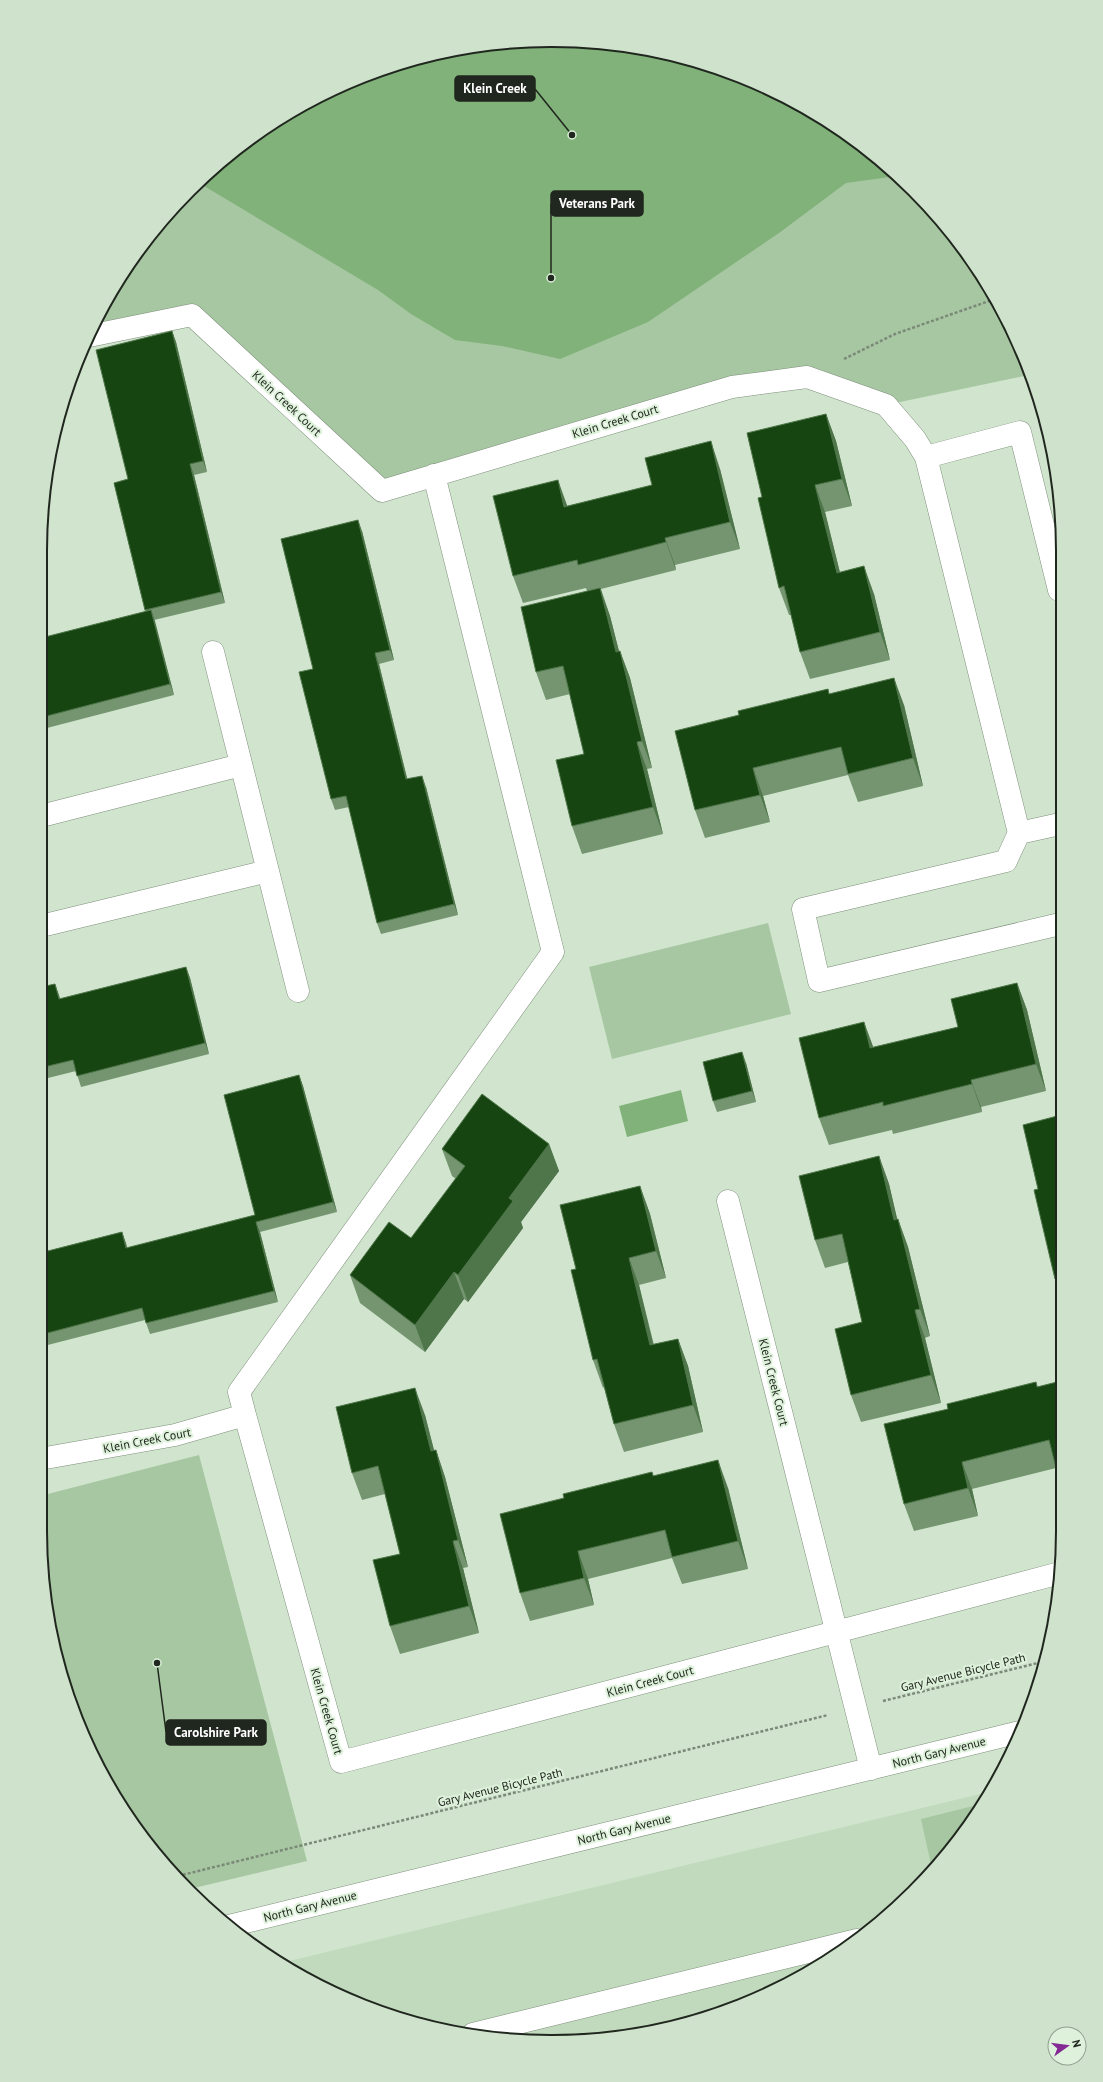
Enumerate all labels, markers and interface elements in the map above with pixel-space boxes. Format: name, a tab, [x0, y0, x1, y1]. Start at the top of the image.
callout: Klein Creek	[455, 76, 535, 101]
text: Klein Creek	[463, 80, 527, 97]
callout: Veterans Park	[551, 191, 643, 216]
text: Veterans Park	[558, 195, 636, 212]
street label: Klein Creek Court	[249, 367, 325, 439]
street label: Klein Creek Court	[570, 401, 660, 441]
street label: Klein Creek Court	[756, 1337, 792, 1427]
street label: Klein Creek Court	[102, 1424, 192, 1456]
street label: Gary Avenue Bicycle Path	[899, 1649, 1027, 1695]
street label: Klein Creek Court	[605, 1662, 695, 1700]
street label: Klein Creek Court	[308, 1666, 346, 1756]
callout: Carolshire Park	[166, 1720, 266, 1745]
text: Carolshire Park	[174, 1724, 259, 1741]
street label: North Gary Avenue	[891, 1733, 987, 1771]
street label: Gary Avenue Bicycle Path	[436, 1764, 564, 1810]
street label: North Gary Avenue	[576, 1810, 672, 1848]
street label: North Gary Avenue	[262, 1887, 358, 1925]
north arrow	[1047, 2026, 1087, 2066]
text: N	[1069, 2038, 1084, 2049]

